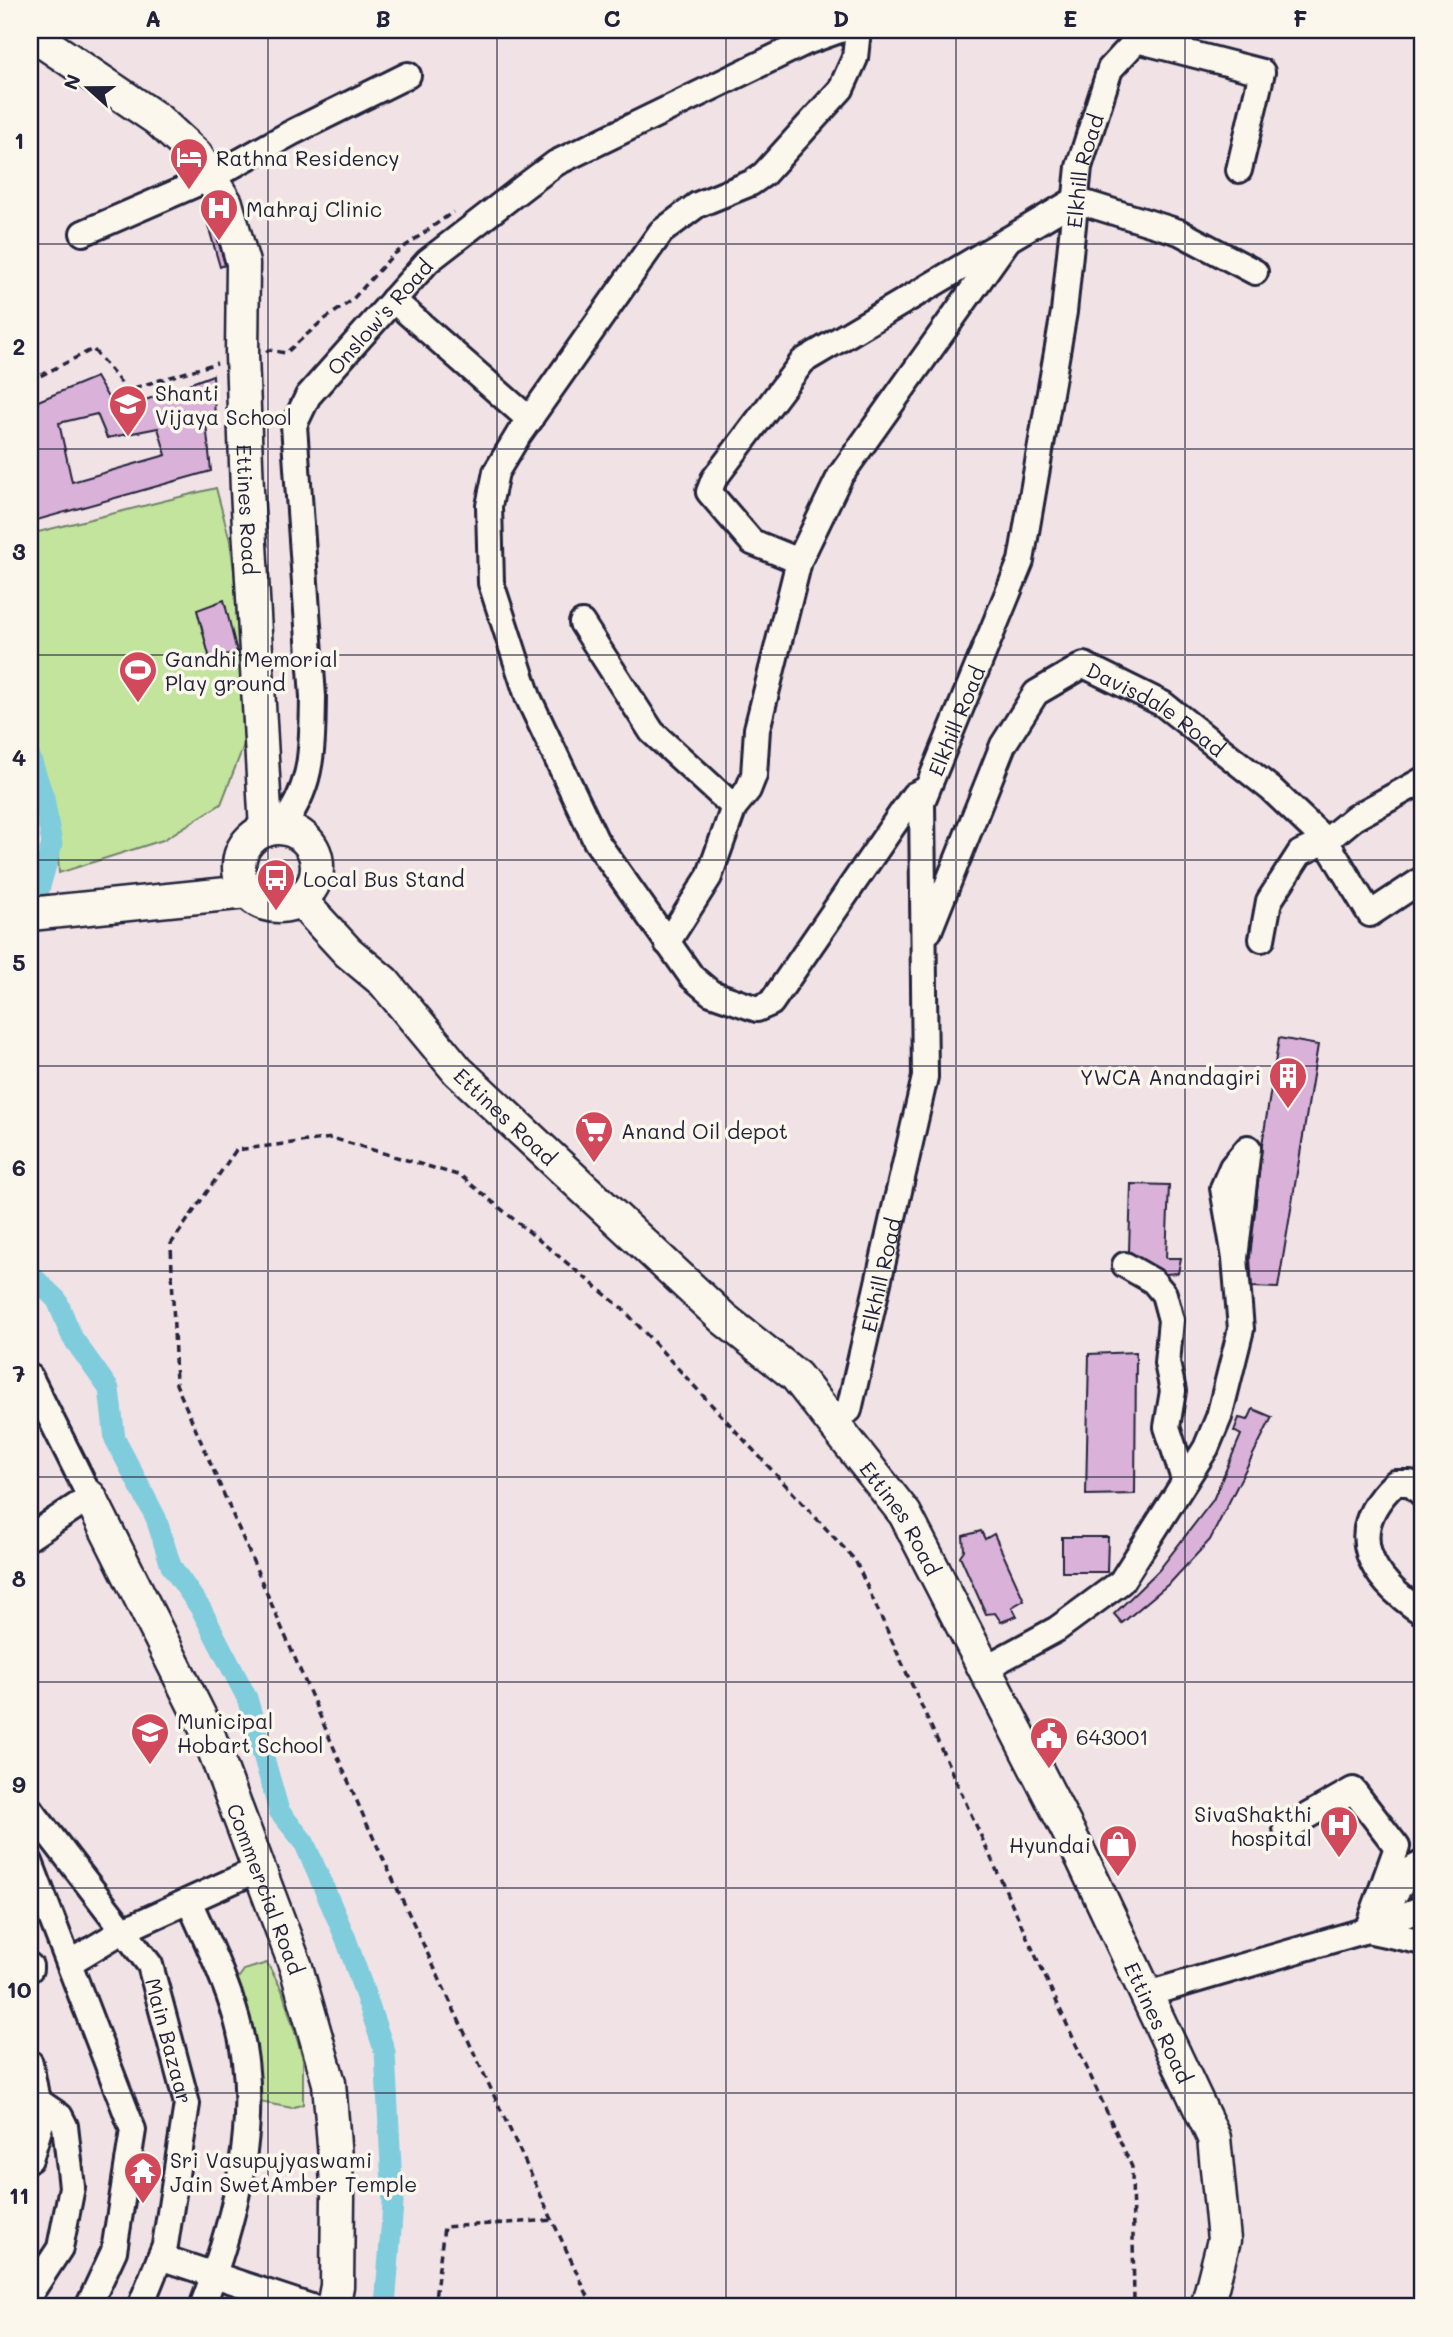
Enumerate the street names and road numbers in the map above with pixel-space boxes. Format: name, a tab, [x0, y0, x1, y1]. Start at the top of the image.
street label: Elkhill Road	[1059, 110, 1109, 229]
street label: Onslow's Road	[320, 253, 438, 380]
street label: Ettines Road	[232, 444, 265, 576]
street label: Davisdale Road	[1083, 655, 1231, 762]
street label: Elkhill Road	[921, 662, 990, 779]
street label: Ettines Road	[449, 1061, 563, 1170]
street label: Elkhill Road	[854, 1215, 906, 1335]
street label: Ettines Road	[855, 1455, 948, 1580]
street label: Commercial Road	[222, 1799, 311, 1978]
street label: Ettines Road	[1119, 1957, 1199, 2087]
street label: Main Bazaar	[140, 1975, 200, 2106]

